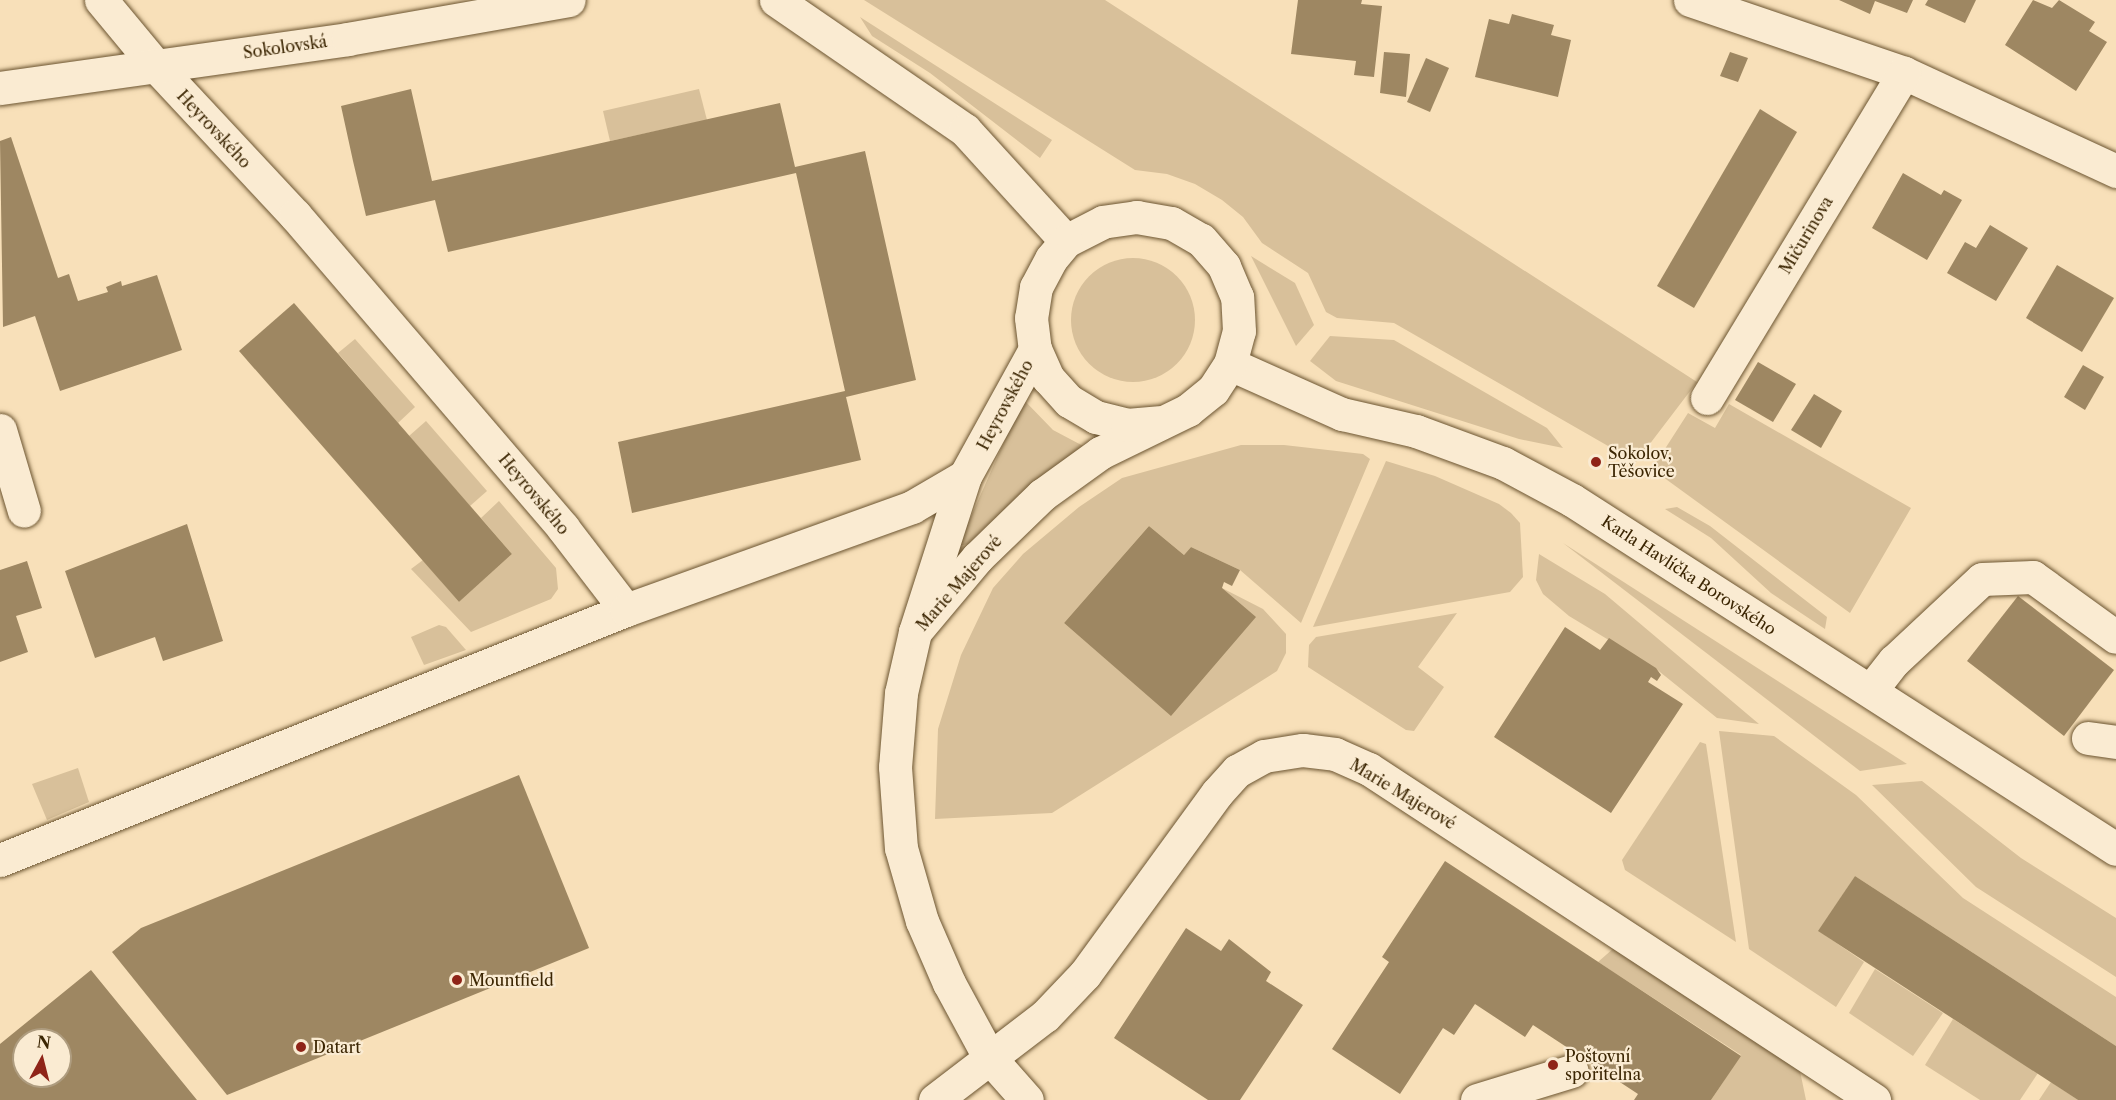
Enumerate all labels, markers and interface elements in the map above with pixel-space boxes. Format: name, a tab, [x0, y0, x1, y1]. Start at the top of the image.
street label: Sokolovská	[242, 32, 328, 62]
street label: Heyrovského	[173, 86, 255, 172]
street label: Mičurinova	[1775, 193, 1837, 277]
street label: Heyrovského	[973, 357, 1037, 453]
place label: Sokolov, Těšovice	[1608, 443, 1675, 481]
street label: Heyrovského	[495, 450, 573, 538]
marker: Sokolov, Těšovice	[1589, 455, 1603, 469]
street label: Karla Havlíčka Borovského	[1598, 511, 1780, 639]
street label: Marie Majerové	[912, 531, 1006, 635]
street label: Marie Majerové	[1346, 755, 1460, 833]
place label: Mountfield	[469, 970, 554, 990]
marker: Mountfield	[450, 973, 464, 987]
north arrow	[12, 1028, 72, 1088]
text: N	[36, 1031, 52, 1053]
place label: Datart	[313, 1037, 361, 1057]
marker: Datart	[294, 1040, 308, 1054]
place label: Poštovní spořitelna	[1565, 1046, 1641, 1084]
marker: Poštovní spořitelna	[1546, 1058, 1560, 1072]

